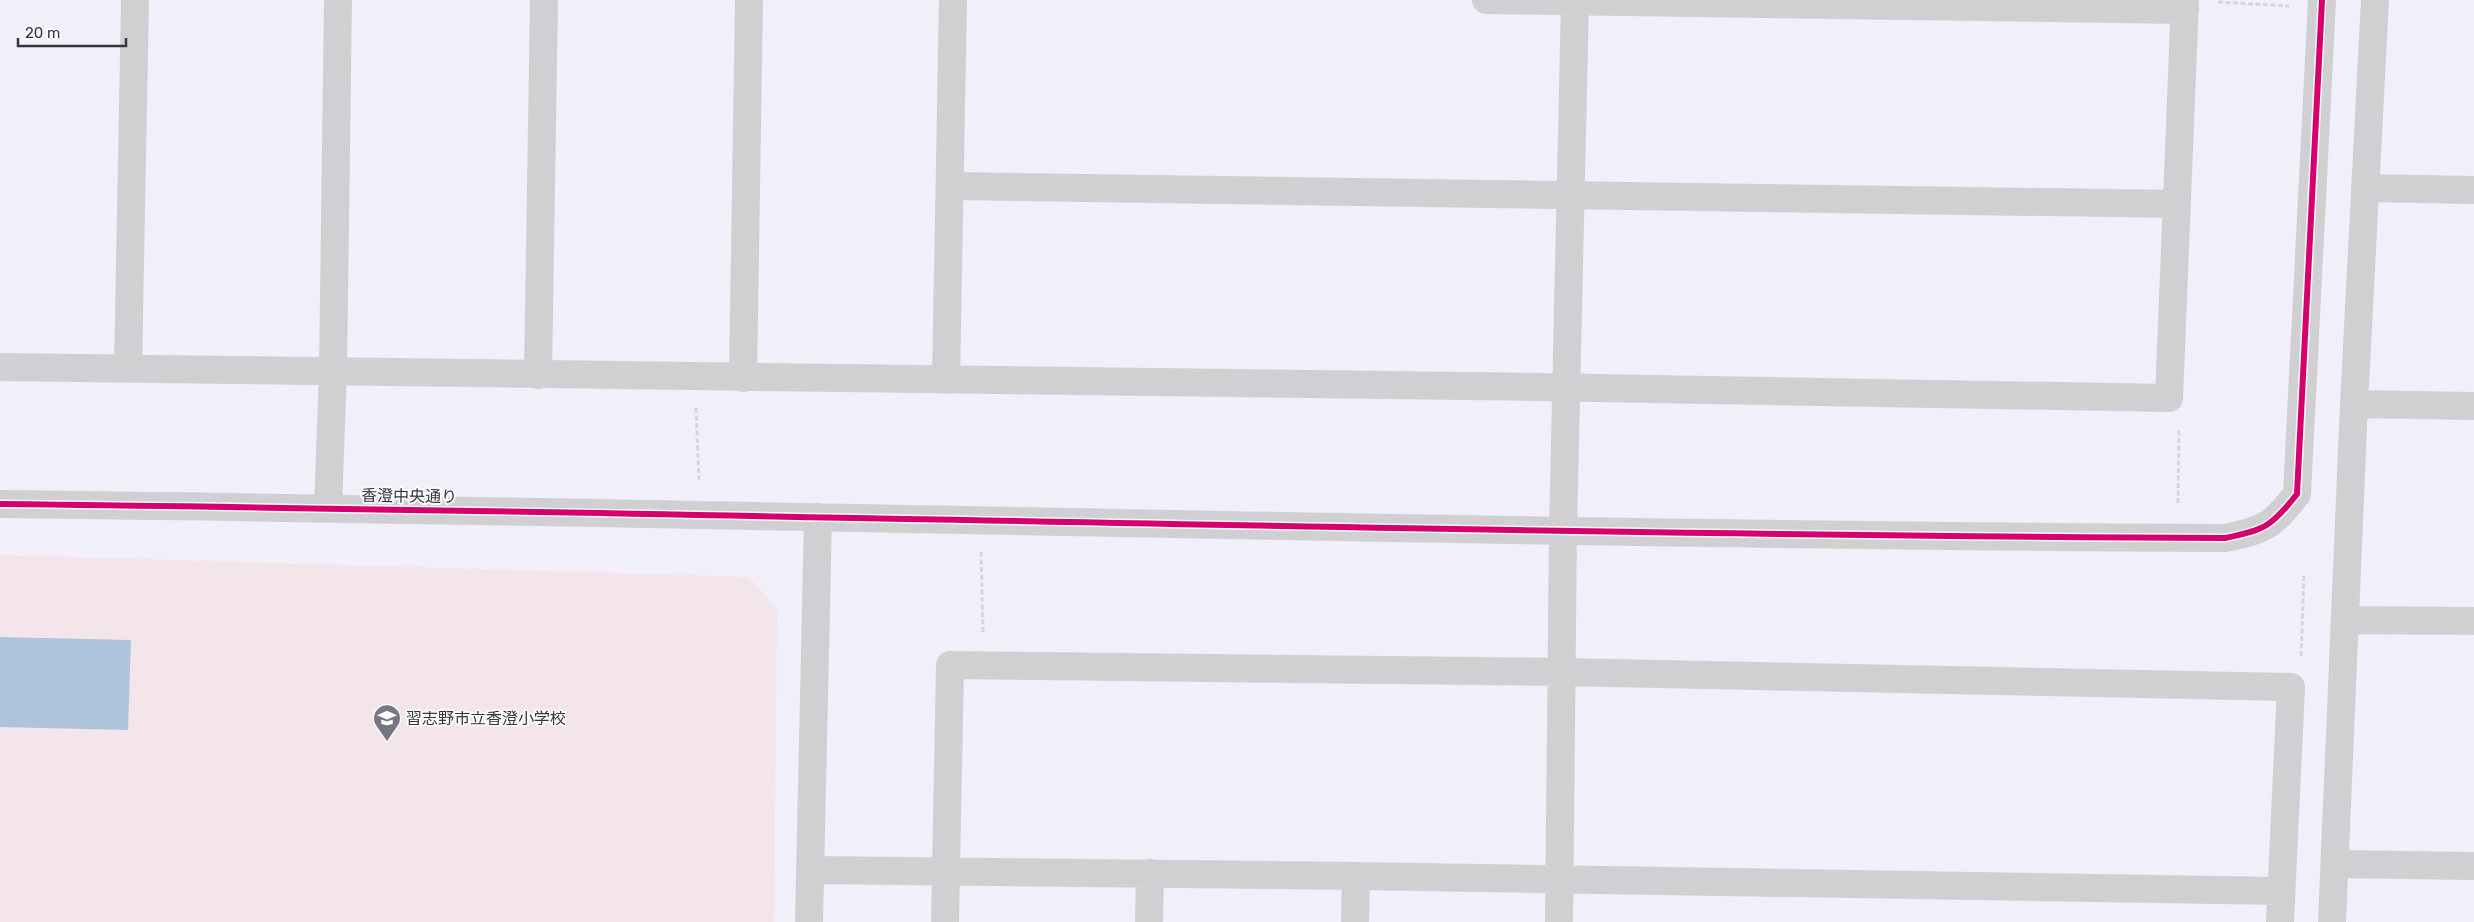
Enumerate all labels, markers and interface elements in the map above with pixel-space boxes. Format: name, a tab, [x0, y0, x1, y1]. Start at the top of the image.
scale bar	[18, 15, 125, 47]
text: 20 m	[25, 24, 60, 42]
street label: 香澄中央通り	[361, 486, 457, 506]
school or university icon: 習志野市立香澄小学校	[372, 703, 402, 742]
place label: 習志野市立香澄小学校	[406, 709, 566, 728]

